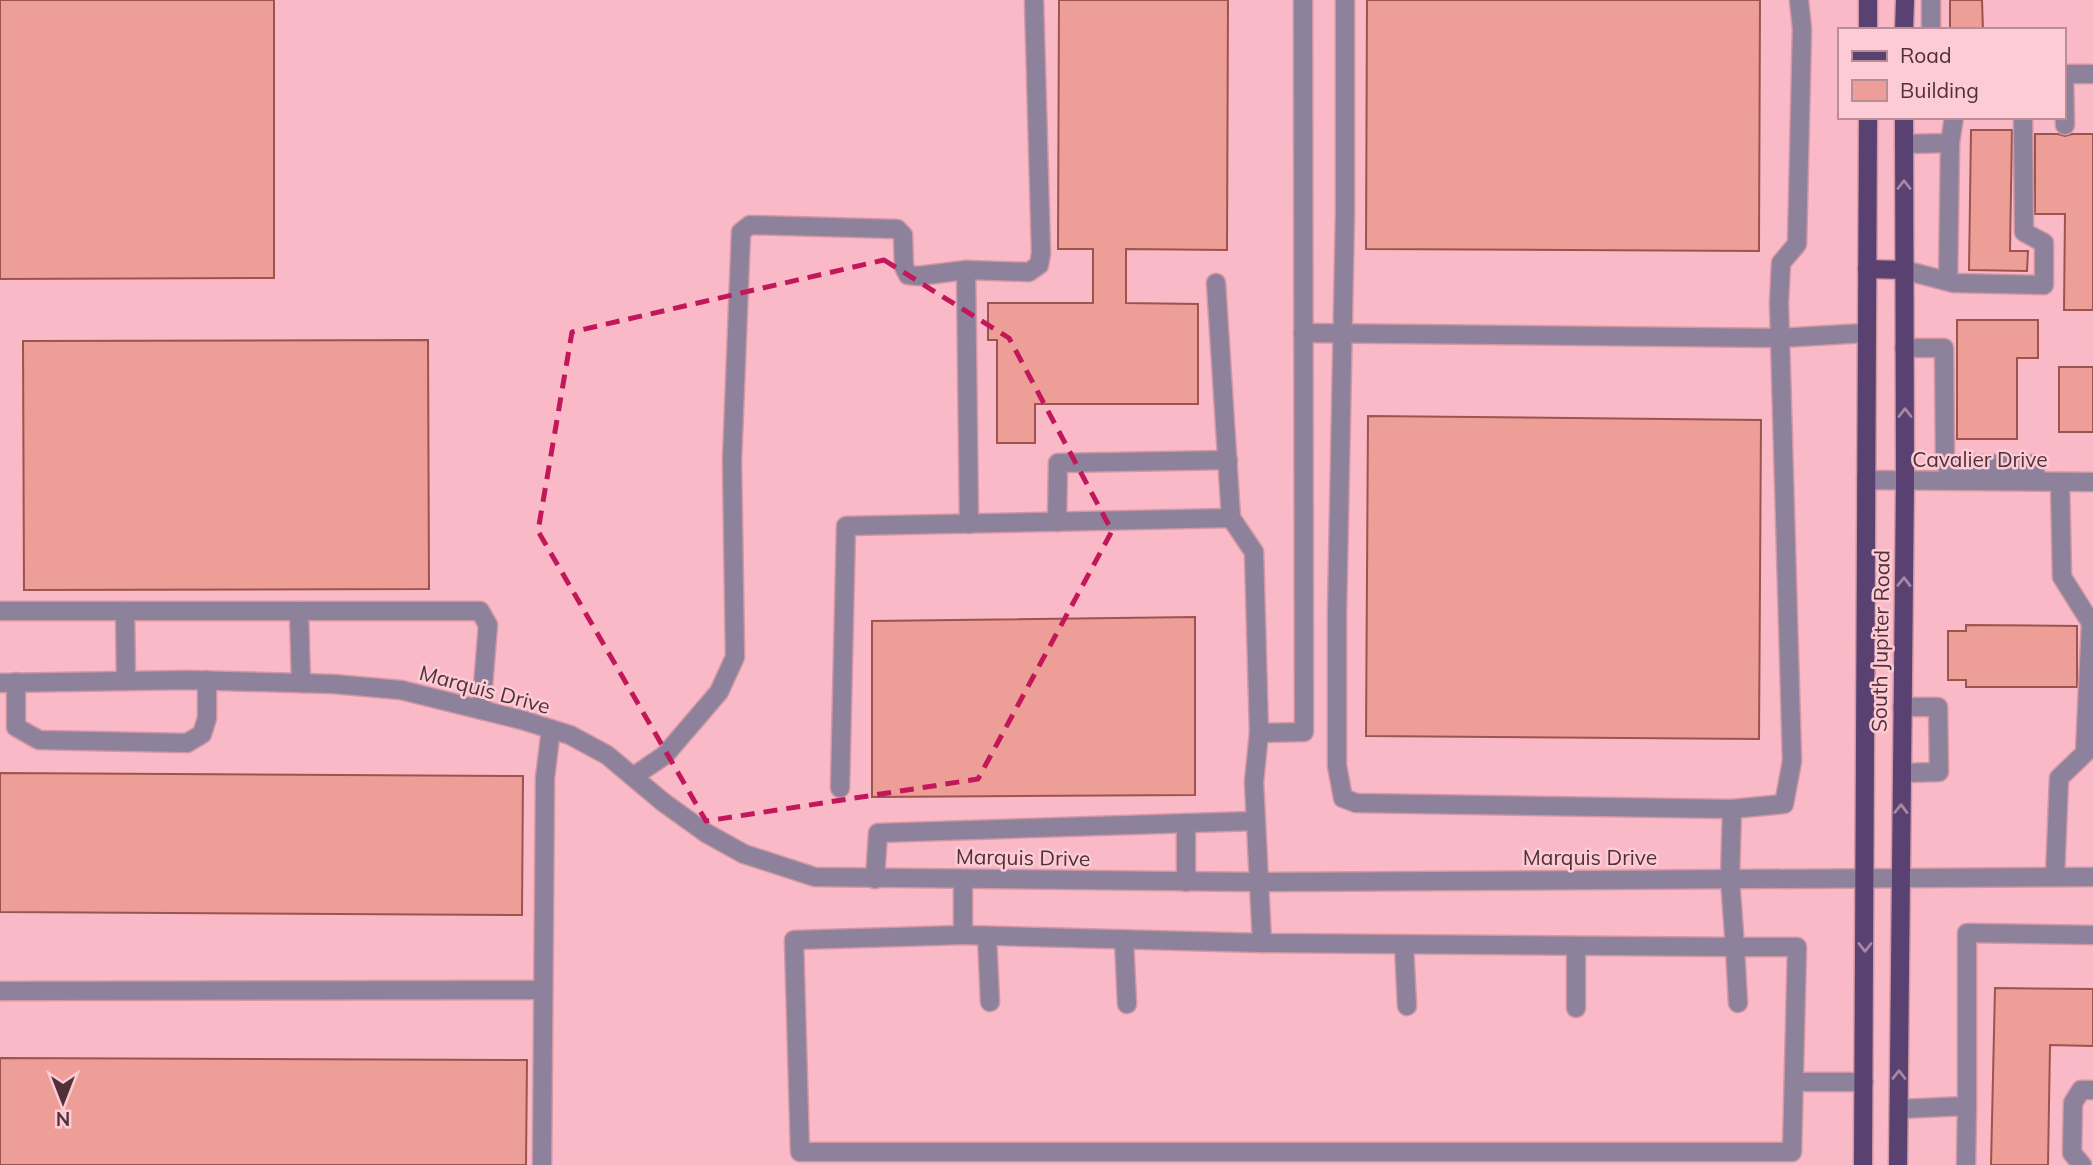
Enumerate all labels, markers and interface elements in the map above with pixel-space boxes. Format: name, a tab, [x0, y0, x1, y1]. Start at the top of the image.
legend	[1838, 28, 2065, 119]
text: Road	[1900, 42, 1951, 68]
text: Building	[1900, 77, 1979, 103]
one-way arrow	[1896, 179, 1912, 190]
one-way arrow	[1897, 407, 1913, 417]
street label: Cavalier Drive	[1912, 446, 2048, 472]
street label: South Jupiter Road	[1865, 550, 1895, 732]
one-way arrow	[1896, 576, 1912, 586]
street label: Marquis Drive	[417, 659, 553, 719]
one-way arrow	[1893, 803, 1909, 814]
street label: Marquis Drive	[956, 843, 1090, 871]
street label: Marquis Drive	[1523, 844, 1657, 870]
one-way arrow	[1857, 941, 1872, 952]
north arrow	[28, 1067, 98, 1137]
one-way arrow	[1891, 1069, 1907, 1080]
text: N	[56, 1107, 70, 1131]

